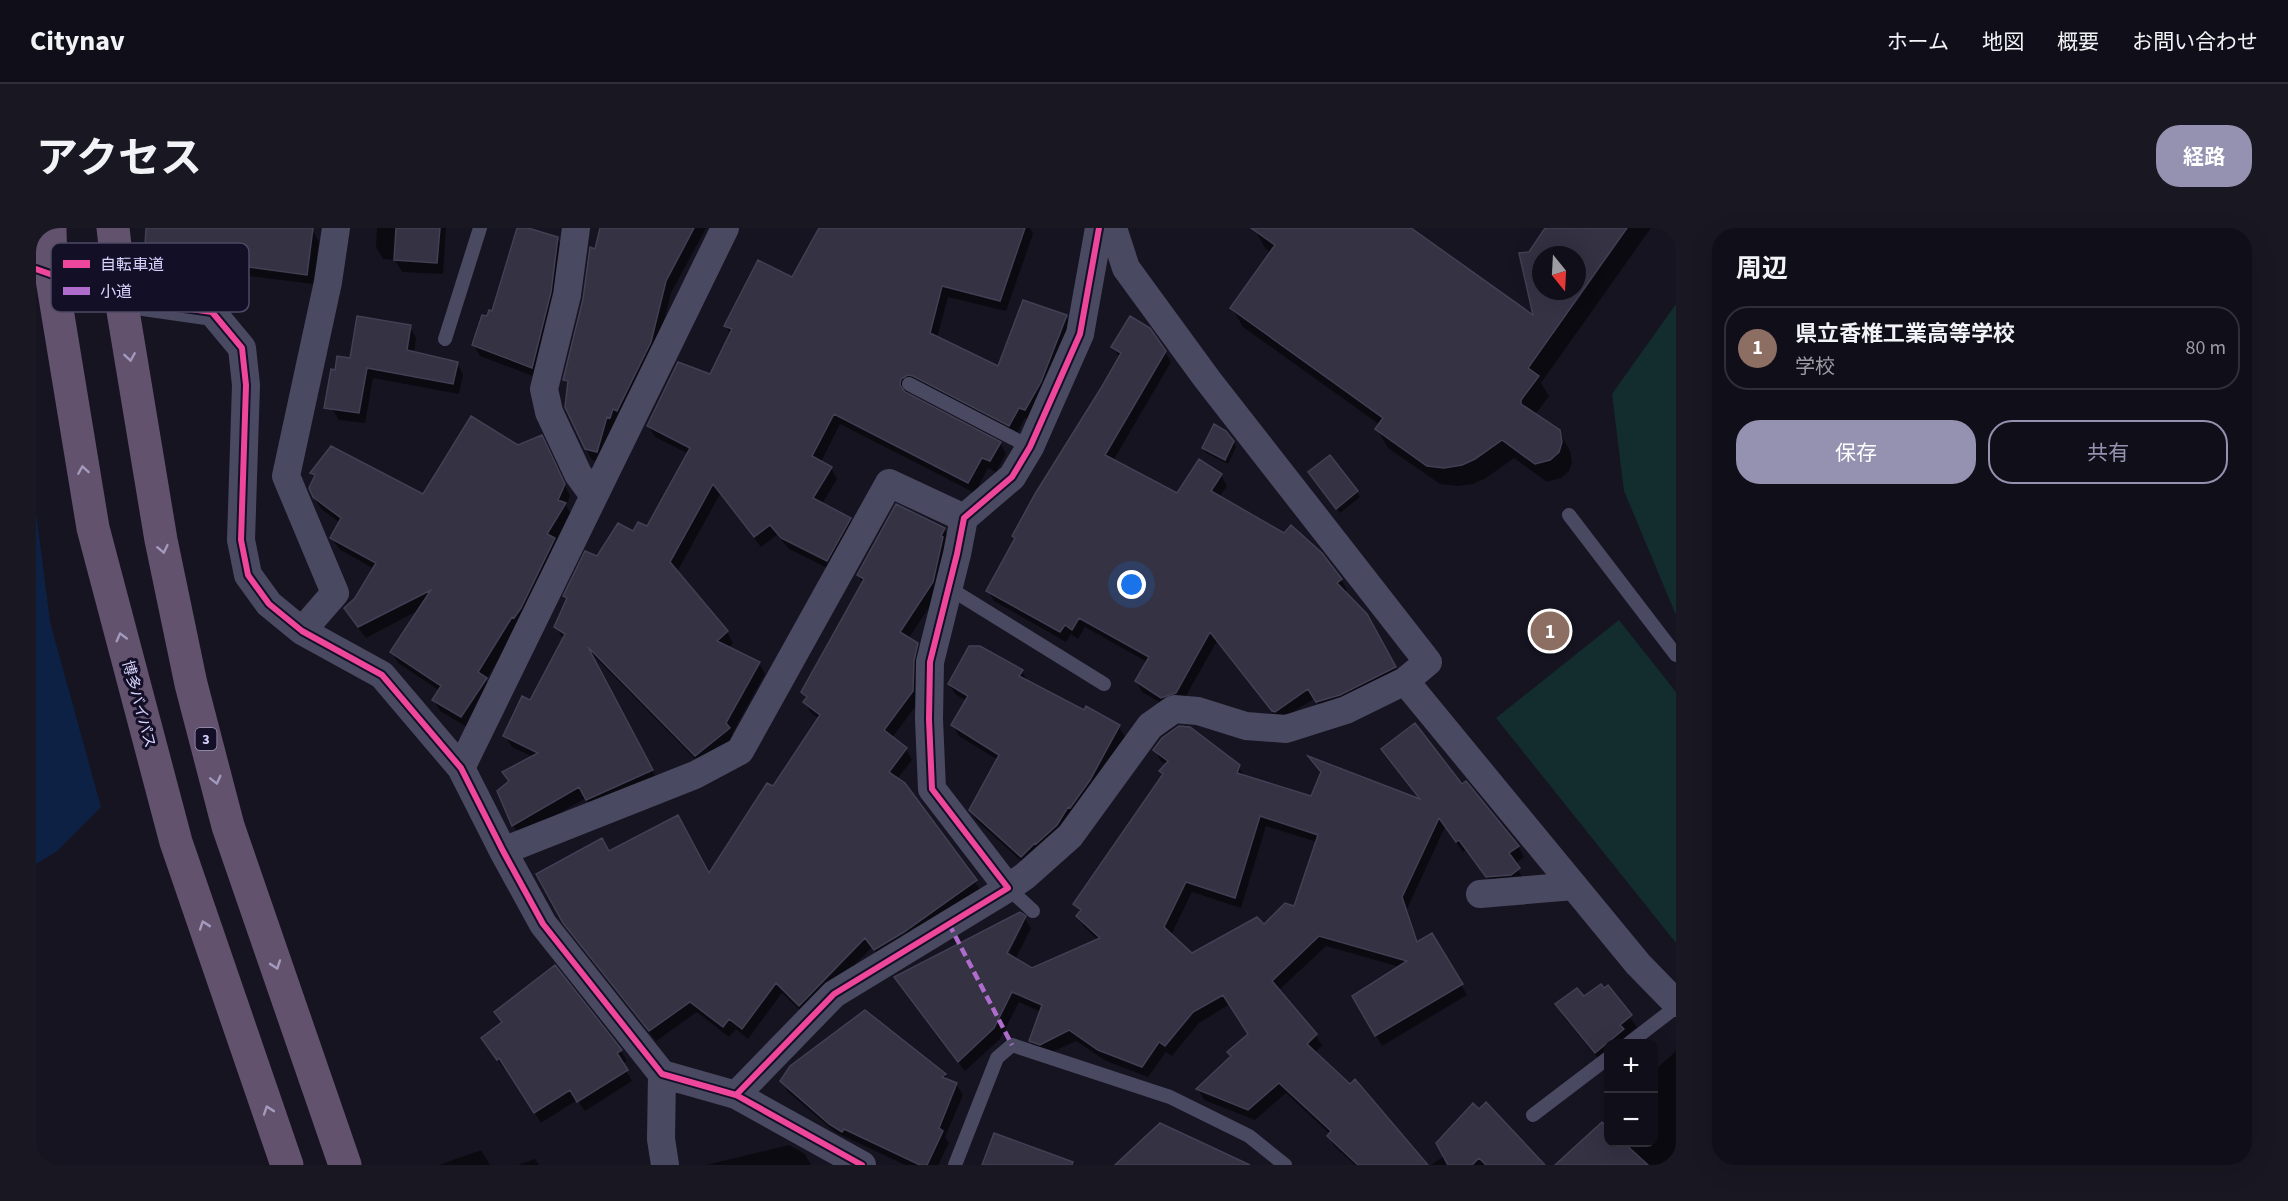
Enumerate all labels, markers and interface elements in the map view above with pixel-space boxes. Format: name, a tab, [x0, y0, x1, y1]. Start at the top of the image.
text: Citynav	[30, 21, 125, 61]
text: ホーム	[1887, 27, 1949, 57]
text: 地図	[1982, 27, 2024, 57]
text: 概要	[2057, 27, 2099, 57]
text: お問い合わせ	[2132, 27, 2258, 57]
button: 経路	[2156, 125, 2252, 187]
text: アクセス	[36, 129, 202, 189]
legend	[51, 243, 249, 312]
north arrow	[1532, 246, 1586, 300]
text: 周辺	[1736, 250, 1788, 287]
text: 自転車道	[100, 254, 164, 276]
text: 小道	[100, 281, 132, 303]
text: 県立香椎工業高等学校	[1795, 318, 2015, 350]
text: 1	[1752, 334, 1763, 362]
text: 80 m	[2186, 334, 2226, 362]
one-way arrow	[124, 352, 136, 361]
text: 学校	[1795, 353, 1835, 381]
button: 保存	[1736, 420, 1976, 484]
button: 共有	[1988, 420, 2228, 484]
one-way arrow	[77, 466, 90, 476]
one-way arrow	[156, 544, 169, 554]
your location	[1117, 570, 1146, 599]
pin: 1	[1530, 608, 1570, 654]
one-way arrow	[116, 633, 129, 643]
street label: 博多バイパス	[117, 658, 160, 750]
road number: 3	[196, 728, 216, 750]
one-way arrow	[209, 774, 221, 785]
one-way arrow	[199, 921, 212, 931]
one-way arrow	[269, 959, 281, 970]
map controls	[1604, 1039, 1658, 1147]
button: +	[1604, 1039, 1658, 1093]
button: −	[1604, 1093, 1658, 1147]
one-way arrow	[263, 1105, 276, 1116]

